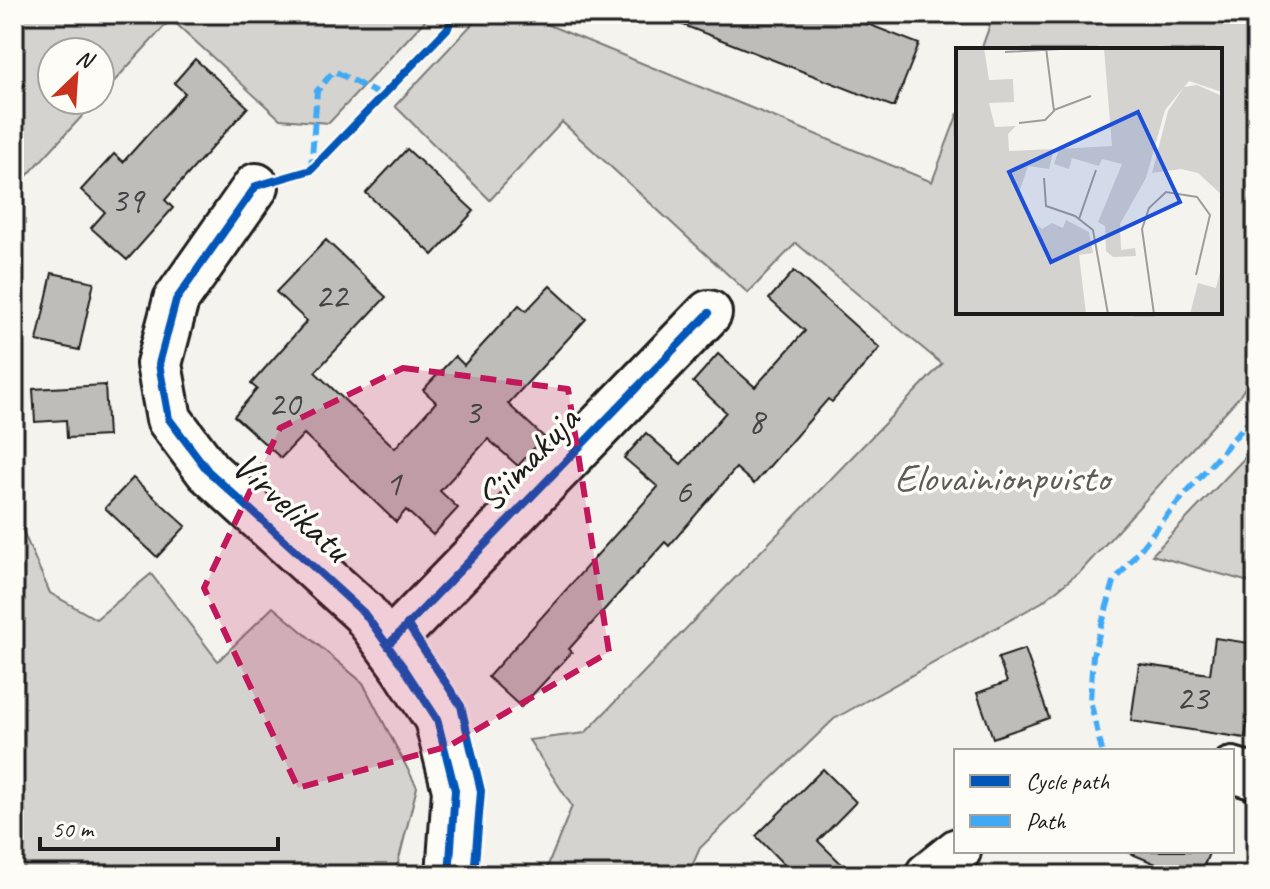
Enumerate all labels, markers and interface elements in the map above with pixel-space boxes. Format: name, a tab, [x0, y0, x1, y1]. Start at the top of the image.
north arrow	[36, 36, 116, 116]
text: N	[72, 43, 99, 76]
inset map	[956, 48, 1222, 314]
house number: 39	[111, 177, 146, 223]
house number: 22	[315, 273, 350, 319]
house number: 20	[268, 381, 303, 427]
house number: 3	[464, 389, 483, 435]
street label: Siimakuja	[465, 393, 592, 522]
house number: 8	[748, 398, 768, 444]
street label: Virvelikatu	[222, 441, 362, 574]
park label: Elovainionpuisto	[895, 453, 1113, 503]
house number: 1	[385, 460, 403, 506]
house number: 6	[675, 468, 693, 514]
house number: 23	[1176, 675, 1211, 721]
legend	[954, 749, 1234, 853]
text: Cycle path	[1026, 766, 1110, 796]
scale bar	[40, 801, 278, 851]
text: Path	[1026, 806, 1067, 836]
text: 50 m	[52, 814, 95, 844]

